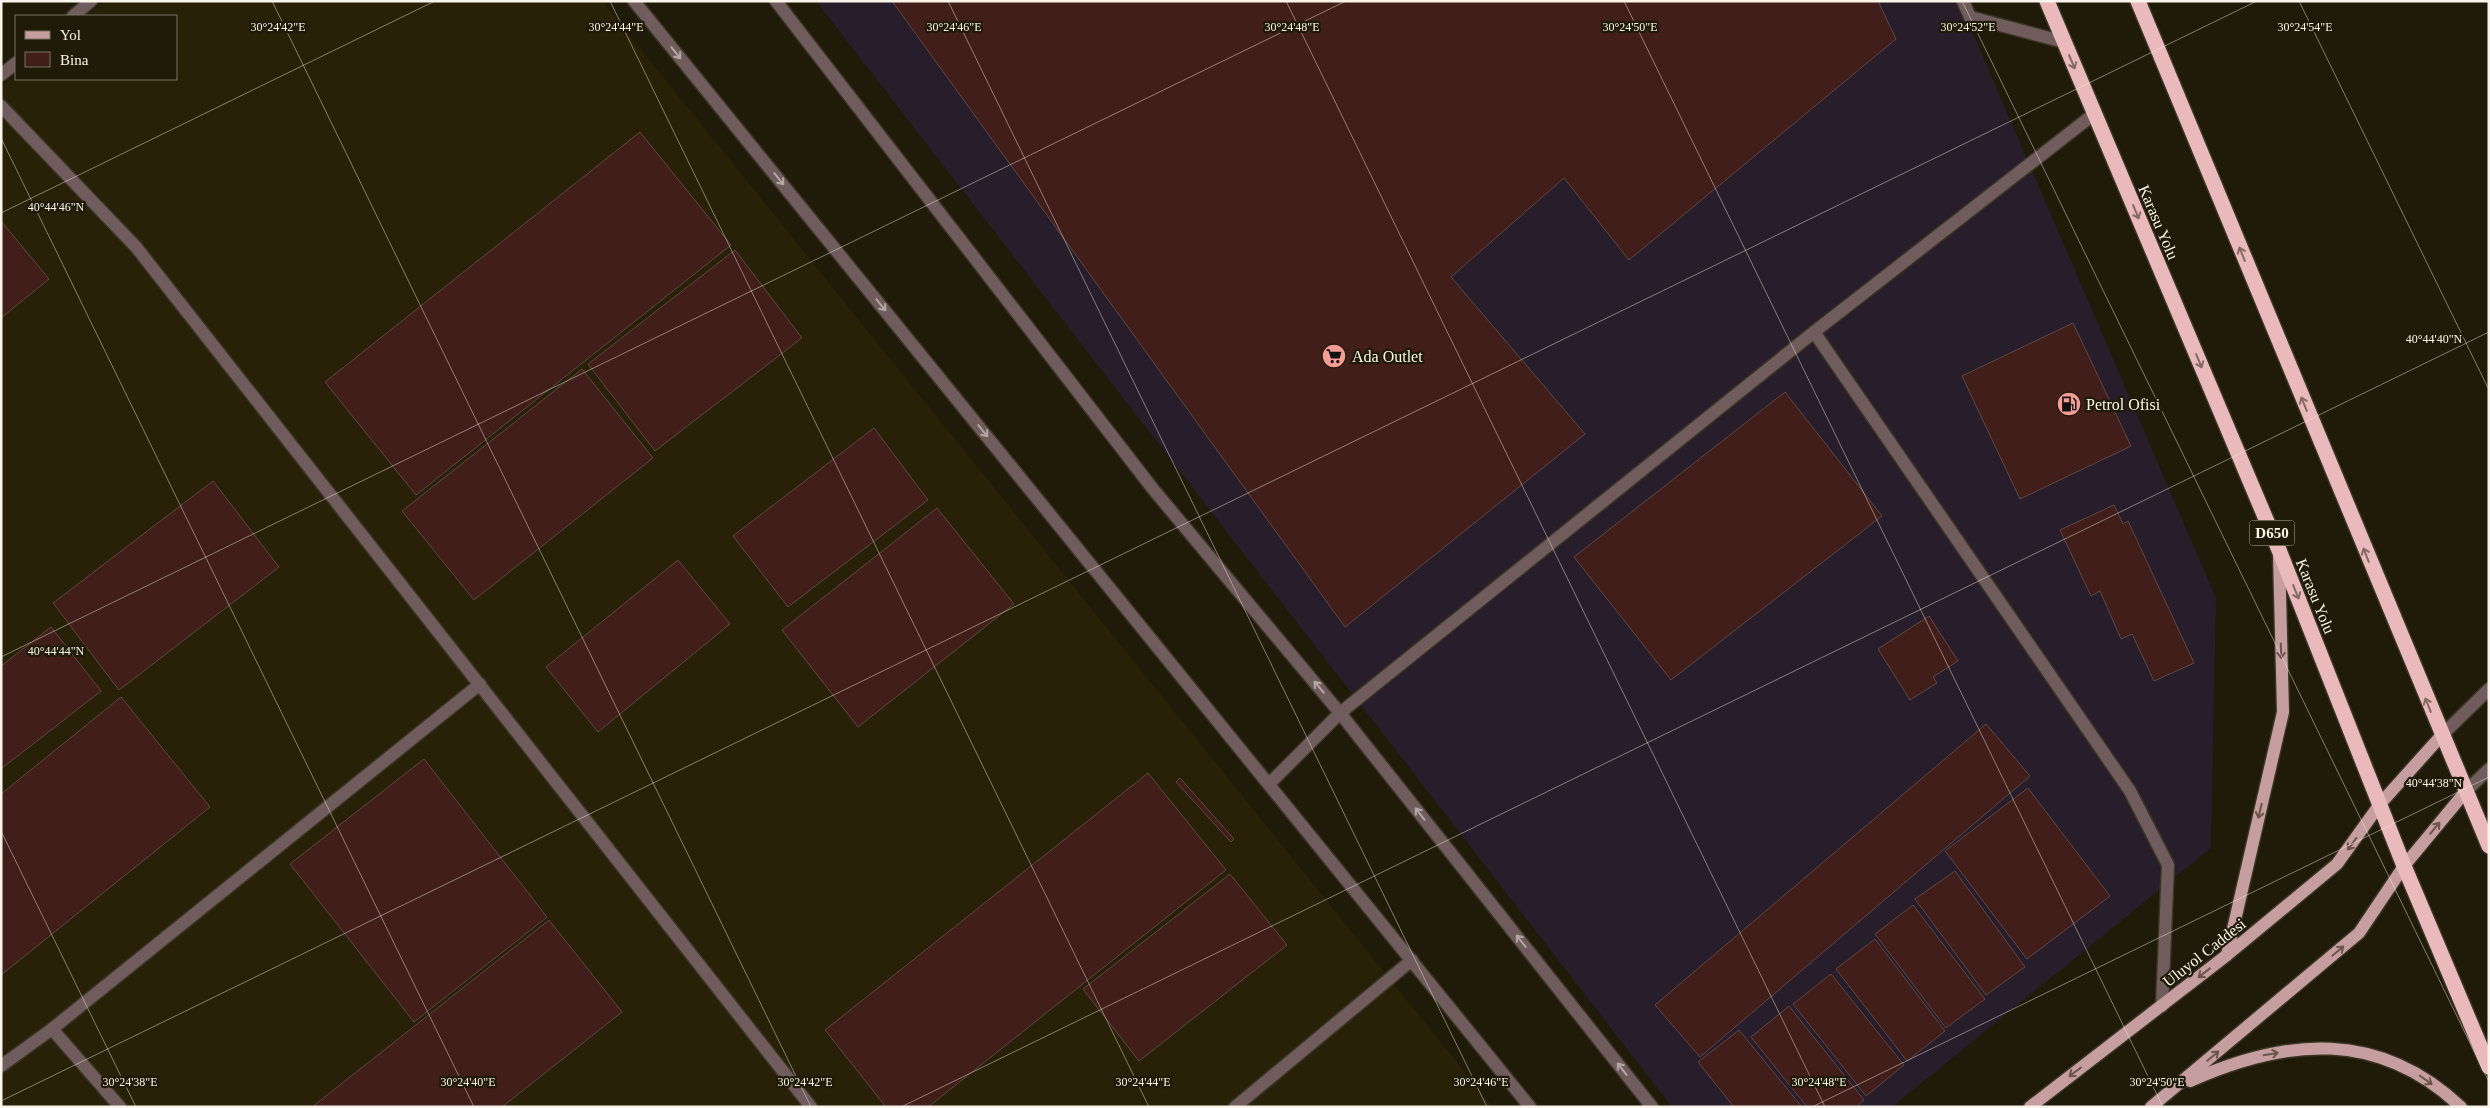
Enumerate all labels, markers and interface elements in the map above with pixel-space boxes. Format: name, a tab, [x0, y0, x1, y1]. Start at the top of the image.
legend	[15, 15, 178, 80]
text: 30°24'42"E	[250, 20, 306, 34]
text: 30°24'44"E	[588, 20, 644, 34]
text: 30°24'46"E	[926, 20, 982, 34]
text: 30°24'48"E	[1264, 20, 1320, 34]
text: 30°24'50"E	[1602, 20, 1658, 34]
text: 30°24'52"E	[1940, 20, 1996, 34]
text: 30°24'54"E	[2277, 20, 2333, 34]
text: Yol	[60, 27, 81, 43]
one-way arrow	[671, 46, 682, 59]
text: Bina	[60, 52, 89, 68]
one-way arrow	[2068, 54, 2078, 69]
one-way arrow	[773, 172, 784, 185]
street label: Karasu Yolu	[2135, 182, 2182, 262]
text: 40°44'46"N	[28, 200, 85, 214]
one-way arrow	[2131, 204, 2141, 219]
one-way arrow	[2237, 247, 2247, 262]
one-way arrow	[875, 298, 886, 311]
text: 40°44'40"N	[2406, 332, 2463, 346]
supermarket icon: Ada Outlet	[1321, 343, 1347, 369]
place label: Ada Outlet	[1352, 348, 1423, 365]
one-way arrow	[2196, 354, 2205, 369]
fuel station icon: Petrol Ofisi	[2056, 391, 2082, 417]
place label: Petrol Ofisi	[2086, 396, 2161, 413]
one-way arrow	[2299, 397, 2308, 412]
one-way arrow	[978, 425, 989, 438]
road number: D650	[2250, 520, 2294, 546]
one-way arrow	[2361, 548, 2371, 563]
street label: Karasu Yolu	[2293, 556, 2338, 636]
one-way arrow	[2292, 584, 2301, 599]
one-way arrow	[2277, 643, 2286, 659]
text: 40°44'44"N	[28, 644, 85, 658]
one-way arrow	[1313, 681, 1324, 694]
one-way arrow	[2423, 698, 2433, 713]
text: 40°44'38"N	[2406, 776, 2463, 790]
one-way arrow	[2255, 803, 2264, 819]
one-way arrow	[1415, 808, 1426, 821]
one-way arrow	[2429, 822, 2440, 835]
one-way arrow	[2347, 836, 2357, 850]
street label: Uluyol Caddesi	[2160, 915, 2250, 991]
one-way arrow	[1516, 935, 1527, 948]
one-way arrow	[2331, 946, 2344, 957]
one-way arrow	[2197, 968, 2211, 978]
one-way arrow	[2263, 1048, 2279, 1058]
one-way arrow	[2207, 1050, 2220, 1062]
one-way arrow	[1617, 1062, 1628, 1075]
one-way arrow	[2069, 1067, 2082, 1078]
text: 30°24'38"E	[102, 1075, 158, 1089]
text: 30°24'40"E	[440, 1075, 496, 1089]
text: 30°24'42"E	[777, 1075, 833, 1089]
text: 30°24'44"E	[1115, 1075, 1171, 1089]
text: 30°24'46"E	[1453, 1075, 1509, 1089]
text: 30°24'48"E	[1791, 1075, 1847, 1089]
text: 30°24'50"E	[2129, 1075, 2185, 1089]
one-way arrow	[2419, 1075, 2433, 1085]

